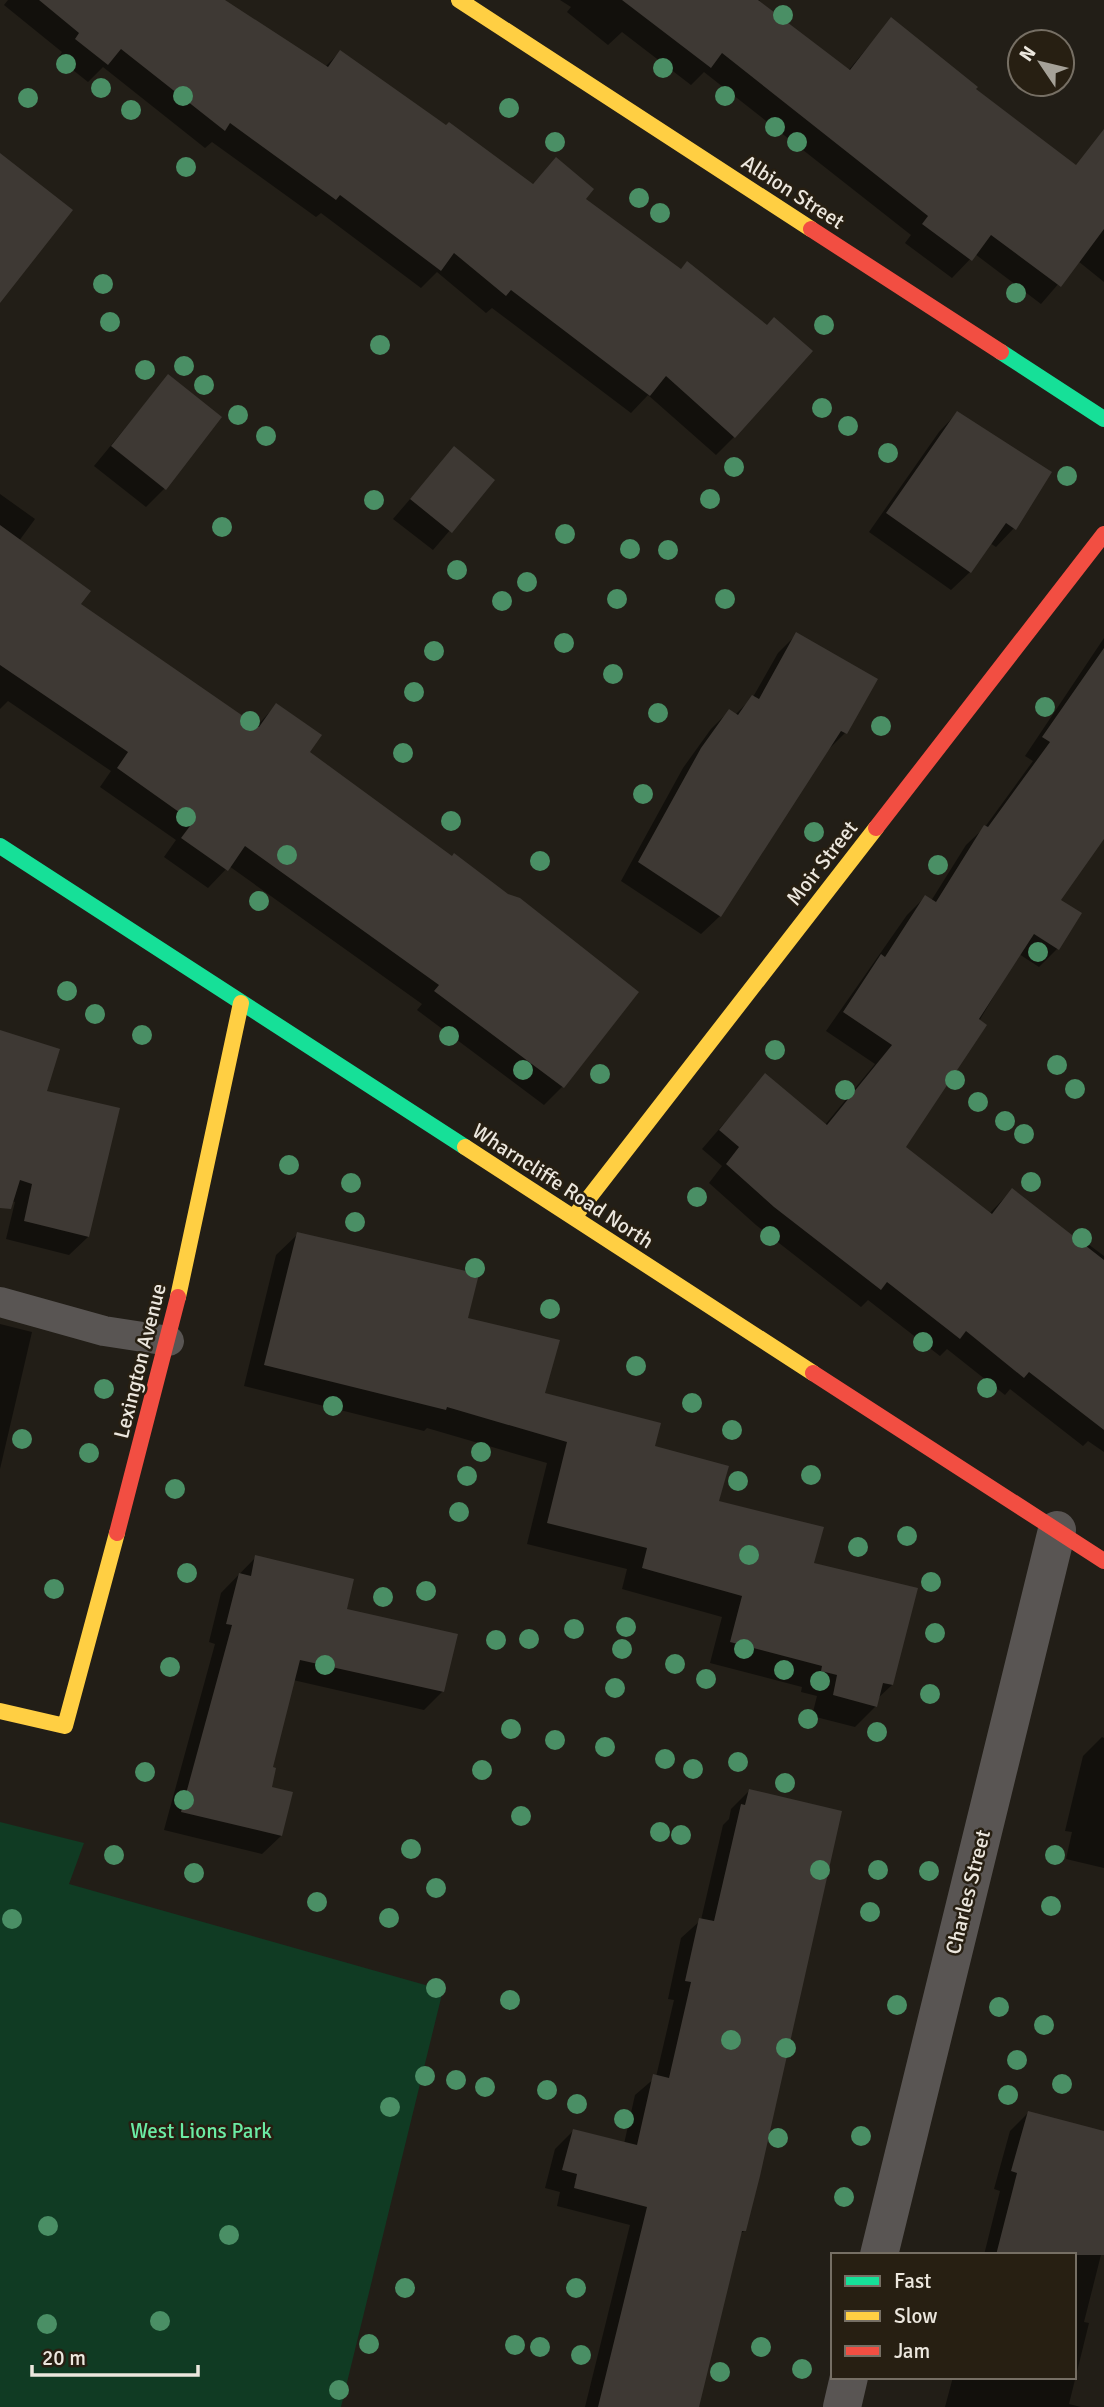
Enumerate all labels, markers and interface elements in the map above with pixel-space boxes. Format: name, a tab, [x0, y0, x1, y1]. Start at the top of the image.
north arrow	[1006, 28, 1076, 98]
text: N	[1014, 42, 1042, 66]
street label: Albion Street	[737, 149, 849, 235]
street label: Moir Street	[781, 815, 863, 911]
street label: Wharncliffe Road North	[468, 1118, 658, 1254]
street label: Lexington Avenue	[108, 1281, 172, 1441]
street label: Charles Street	[940, 1827, 996, 1957]
park label: West Lions Park	[130, 2118, 272, 2144]
legend	[831, 2253, 1076, 2379]
text: Fast	[894, 2268, 931, 2294]
text: Slow	[894, 2303, 938, 2329]
scale bar	[32, 2334, 198, 2378]
text: Jam	[894, 2338, 930, 2364]
text: 20 m	[42, 2345, 86, 2371]

